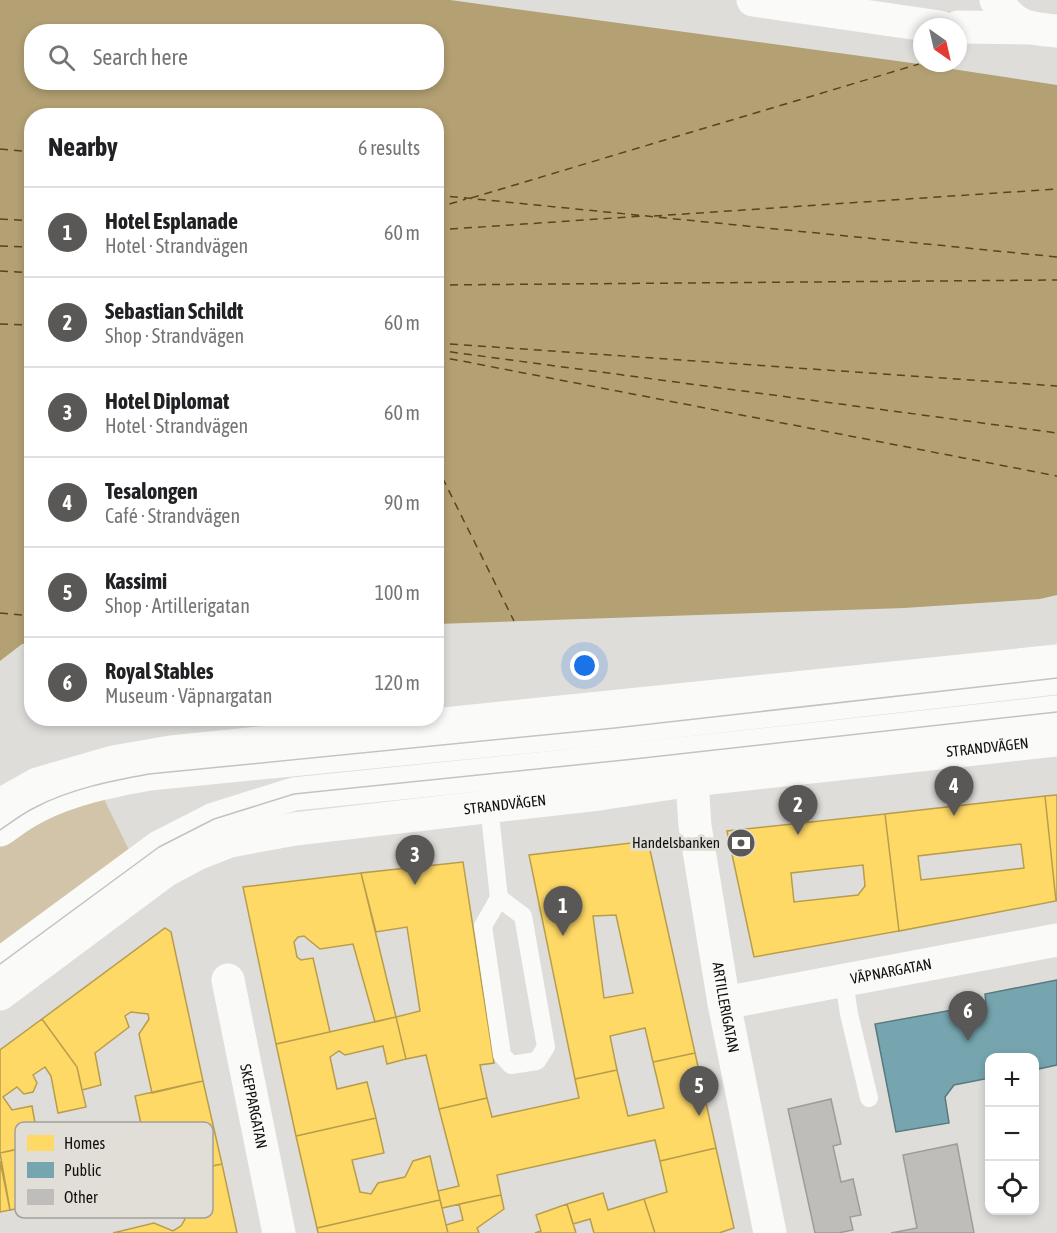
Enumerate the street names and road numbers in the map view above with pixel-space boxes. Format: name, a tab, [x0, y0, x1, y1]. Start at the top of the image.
street label: STRANDVÄGEN	[946, 734, 1029, 760]
street label: STRANDVÄGEN	[463, 791, 547, 817]
street label: VÄPNARGATAN	[849, 955, 933, 987]
street label: ARTILLERIGATAN	[709, 961, 743, 1054]
street label: SKEPPARGATAN	[237, 1063, 271, 1150]

